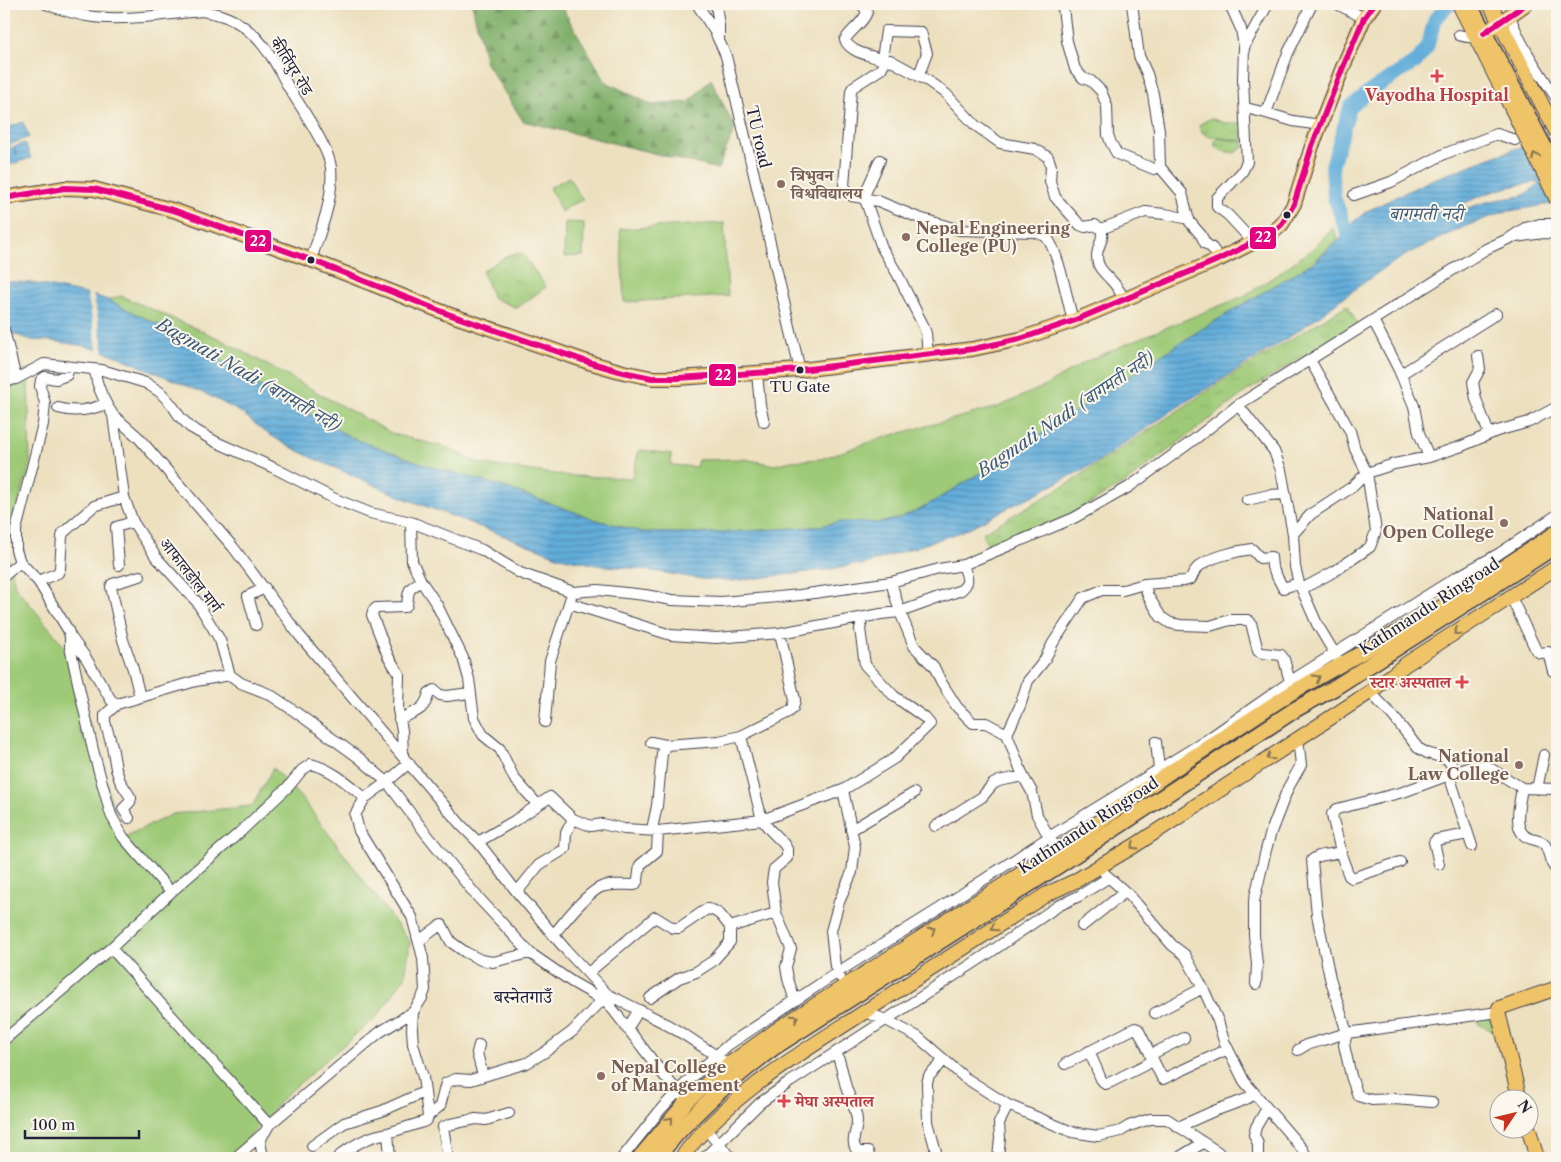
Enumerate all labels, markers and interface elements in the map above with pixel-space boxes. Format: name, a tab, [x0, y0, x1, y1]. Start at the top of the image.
street label: कीर्तिपुर रोड	[266, 32, 318, 99]
marker: Vayodha Hospital	[1430, 69, 1444, 83]
place label: Vayodha Hospital	[1364, 85, 1509, 105]
street label: TU road	[742, 104, 776, 170]
one-way arrow	[1531, 153, 1541, 162]
place label: त्रिभुवन विश्वविद्यालय	[790, 165, 864, 203]
marker: त्रिभुवन विश्वविद्यालय	[775, 178, 787, 190]
water label: बागमती नदी	[1389, 203, 1467, 225]
unlabelled marker	[1282, 210, 1292, 220]
place label: Nepal Engineering College (PU)	[916, 218, 1071, 256]
line badge: 22	[1249, 226, 1277, 250]
text: 22	[1255, 228, 1271, 246]
line badge: 22	[244, 229, 272, 253]
marker: Nepal Engineering College (PU)	[900, 231, 912, 243]
text: 22	[250, 232, 266, 250]
unlabelled marker	[306, 255, 316, 265]
water label: Bagmati Nadi (बागमती नदी)	[151, 312, 345, 437]
water label: Bagmati Nadi (बागमती नदी)	[971, 346, 1159, 483]
line badge: 22	[708, 363, 737, 387]
marker: TU Gate	[795, 365, 805, 375]
text: 22	[715, 366, 731, 384]
place label: TU Gate	[770, 377, 830, 396]
place label: National Open College	[1382, 504, 1494, 542]
marker: National Open College	[1498, 517, 1510, 529]
street label: आफालडोल मार्ग	[156, 534, 227, 618]
street label: Kathmandu Ringroad	[1355, 553, 1503, 659]
one-way arrow	[1454, 625, 1463, 635]
place label: स्टार अस्पताल	[1369, 672, 1453, 692]
one-way arrow	[1312, 675, 1321, 685]
marker: स्टार अस्पताल	[1455, 675, 1469, 689]
place label: National Law College	[1408, 746, 1509, 784]
one-way arrow	[1266, 751, 1276, 760]
marker: National Law College	[1513, 759, 1525, 771]
street label: Kathmandu Ringroad	[1014, 772, 1162, 878]
one-way arrow	[1131, 839, 1140, 849]
one-way arrow	[991, 922, 1000, 931]
one-way arrow	[927, 927, 936, 937]
district label: बस्नेतगाउँ	[493, 986, 553, 1008]
one-way arrow	[790, 1015, 799, 1024]
place label: Nepal College of Management	[611, 1057, 740, 1095]
marker: Nepal College of Management	[595, 1070, 607, 1082]
north arrow	[1488, 1090, 1538, 1140]
place label: मेघा अस्पताल	[793, 1091, 876, 1111]
marker: मेघा अस्पताल	[777, 1094, 791, 1108]
text: N	[1514, 1096, 1536, 1117]
scale bar	[25, 1107, 139, 1139]
text: 100 m	[32, 1115, 75, 1134]
one-way arrow	[664, 1117, 673, 1126]

